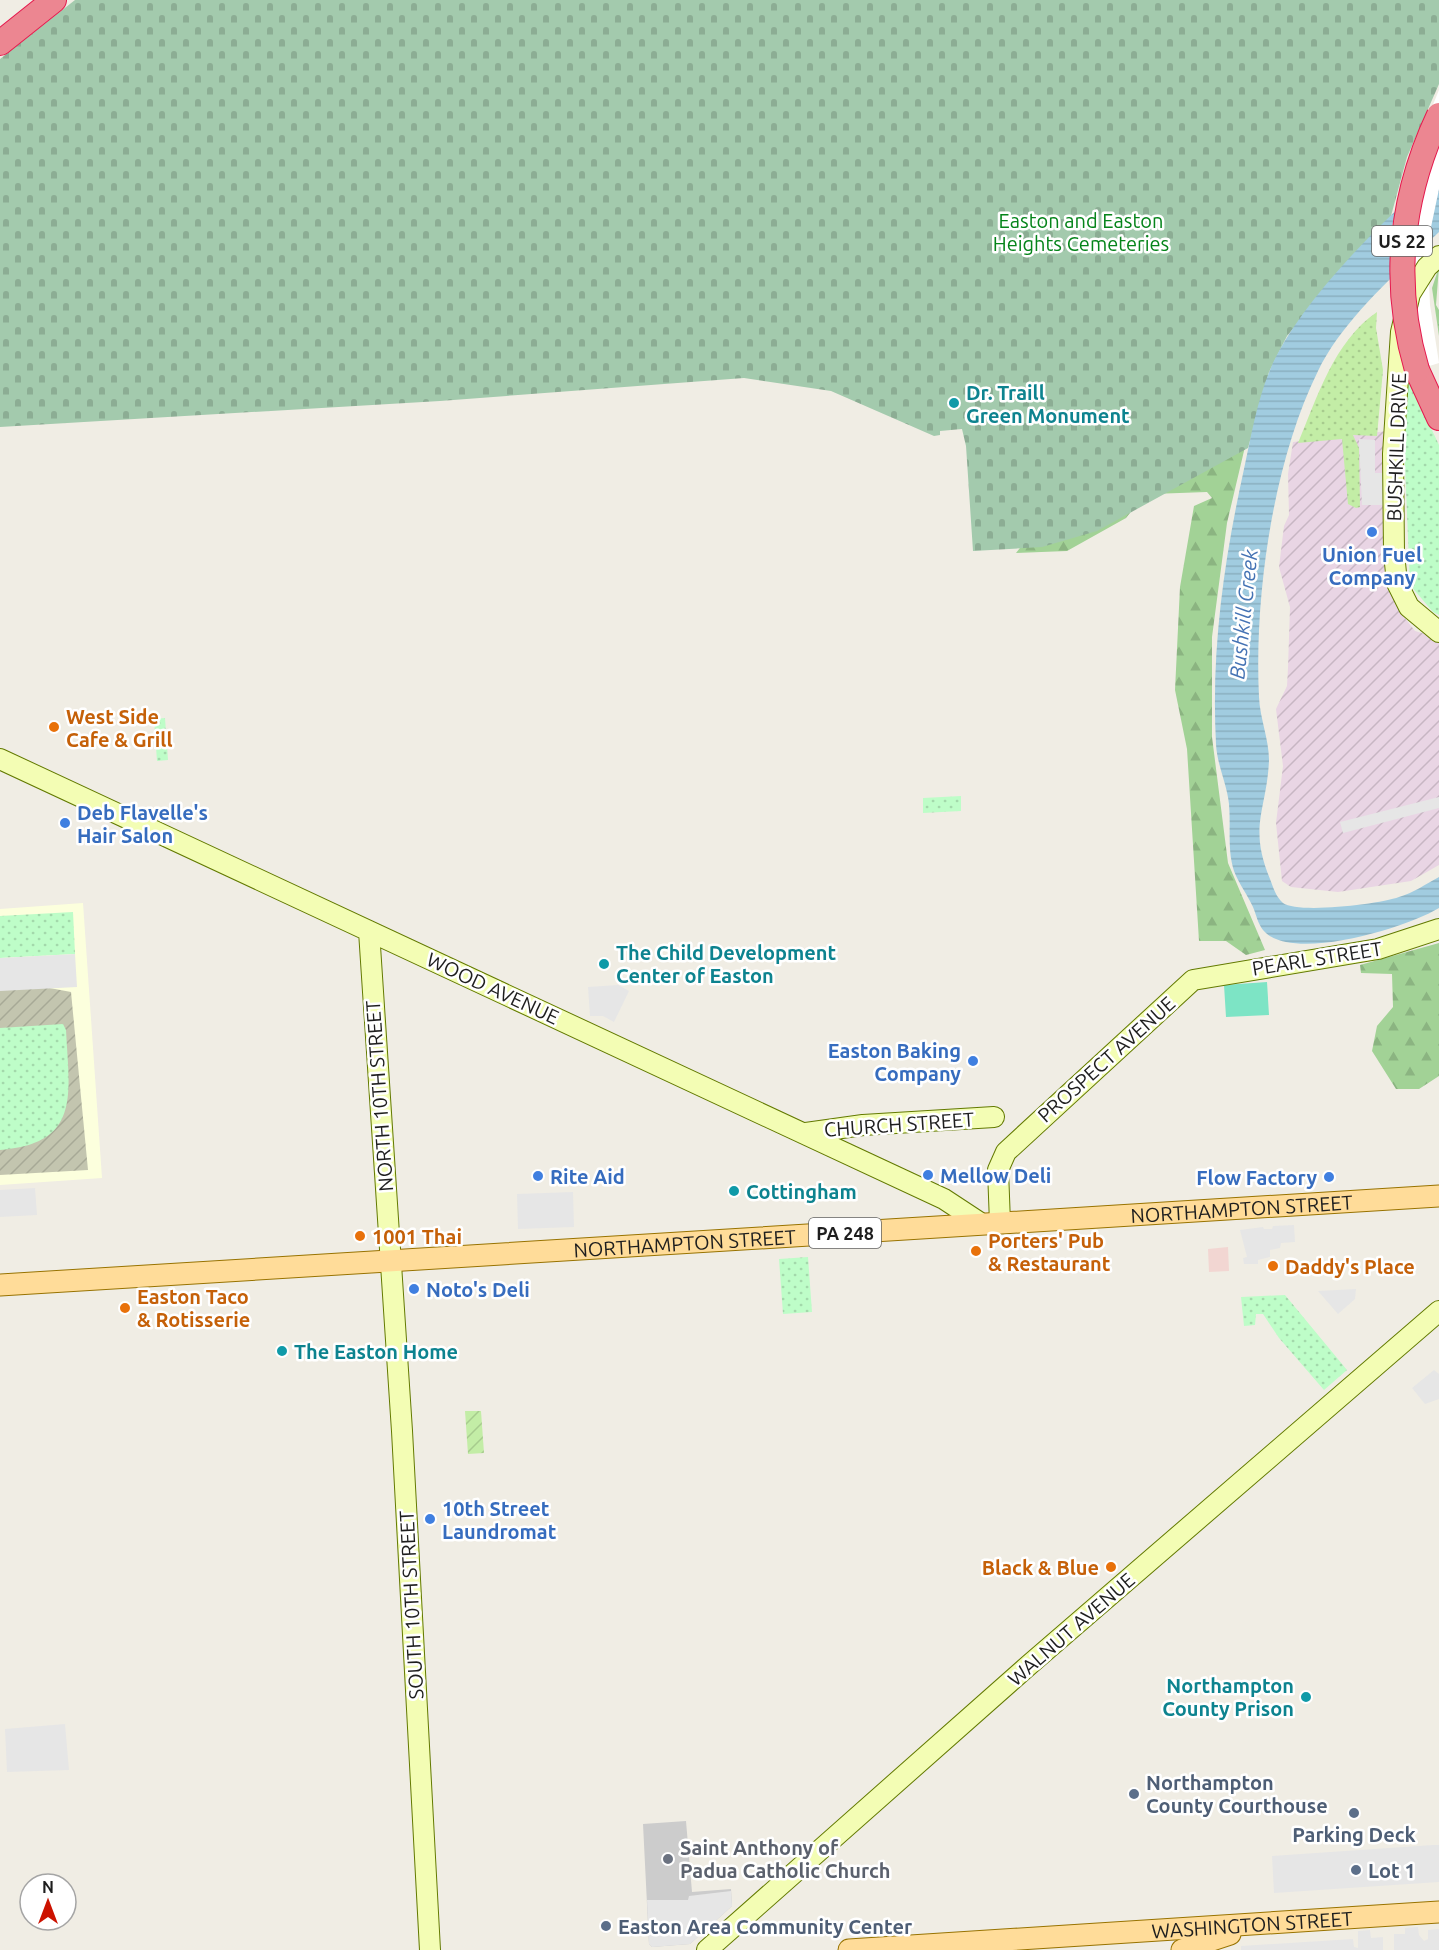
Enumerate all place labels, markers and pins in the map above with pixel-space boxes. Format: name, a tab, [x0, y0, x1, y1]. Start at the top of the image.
place label: Dr. Traill Green Monument	[966, 381, 1130, 427]
marker: Dr. Traill Green Monument	[947, 396, 961, 410]
marker: Union Fuel Company	[1365, 525, 1379, 539]
place label: Union Fuel Company	[1322, 543, 1422, 589]
place label: West Side Cafe & Grill	[66, 705, 173, 751]
marker: West Side Cafe & Grill	[47, 720, 61, 734]
place label: Deb Flavelle's Hair Salon	[77, 801, 208, 847]
marker: Deb Flavelle's Hair Salon	[58, 816, 72, 830]
place label: The Child Development Center of Easton	[616, 941, 836, 987]
marker: The Child Development Center of Easton	[597, 957, 611, 971]
place label: Easton Baking Company	[828, 1039, 961, 1085]
marker: Easton Baking Company	[966, 1054, 980, 1068]
place label: Mellow Deli	[940, 1164, 1051, 1187]
place label: Rite Aid	[550, 1165, 625, 1188]
place label: Flow Factory	[1196, 1166, 1317, 1189]
marker: Mellow Deli	[921, 1168, 935, 1182]
marker: Rite Aid	[531, 1169, 545, 1183]
marker: Flow Factory	[1322, 1170, 1336, 1184]
place label: Cottingham	[746, 1180, 857, 1203]
marker: Cottingham	[727, 1184, 741, 1198]
place label: 1001 Thai	[372, 1225, 462, 1248]
marker: 1001 Thai	[353, 1229, 367, 1243]
place label: Porters' Pub & Restaurant	[988, 1229, 1111, 1275]
marker: Porters' Pub & Restaurant	[969, 1244, 983, 1258]
place label: Daddy's Place	[1285, 1255, 1415, 1278]
marker: Daddy's Place	[1266, 1259, 1280, 1273]
place label: Noto's Deli	[426, 1278, 530, 1301]
marker: Noto's Deli	[407, 1282, 421, 1296]
place label: Easton Taco & Rotisserie	[137, 1285, 250, 1331]
marker: Easton Taco & Rotisserie	[118, 1301, 132, 1315]
place label: The Easton Home	[294, 1340, 458, 1363]
marker: The Easton Home	[275, 1344, 289, 1358]
place label: 10th Street Laundromat	[442, 1497, 557, 1543]
marker: 10th Street Laundromat	[423, 1512, 437, 1526]
place label: Black & Blue	[982, 1556, 1099, 1579]
marker: Black & Blue	[1104, 1560, 1118, 1574]
place label: Northampton County Prison	[1162, 1674, 1294, 1720]
marker: Northampton County Prison	[1299, 1690, 1313, 1704]
place label: Northampton County Courthouse	[1146, 1771, 1328, 1817]
marker: Northampton County Courthouse	[1127, 1787, 1141, 1801]
marker: Parking Deck	[1347, 1806, 1361, 1820]
place label: Parking Deck	[1292, 1823, 1416, 1846]
place label: Saint Anthony of Padua Catholic Church	[680, 1836, 891, 1882]
marker: Saint Anthony of Padua Catholic Church	[661, 1852, 675, 1866]
place label: Lot 1	[1368, 1859, 1416, 1882]
marker: Lot 1	[1349, 1863, 1363, 1877]
place label: Easton Area Community Center	[618, 1915, 913, 1938]
marker: Easton Area Community Center	[599, 1919, 613, 1933]

